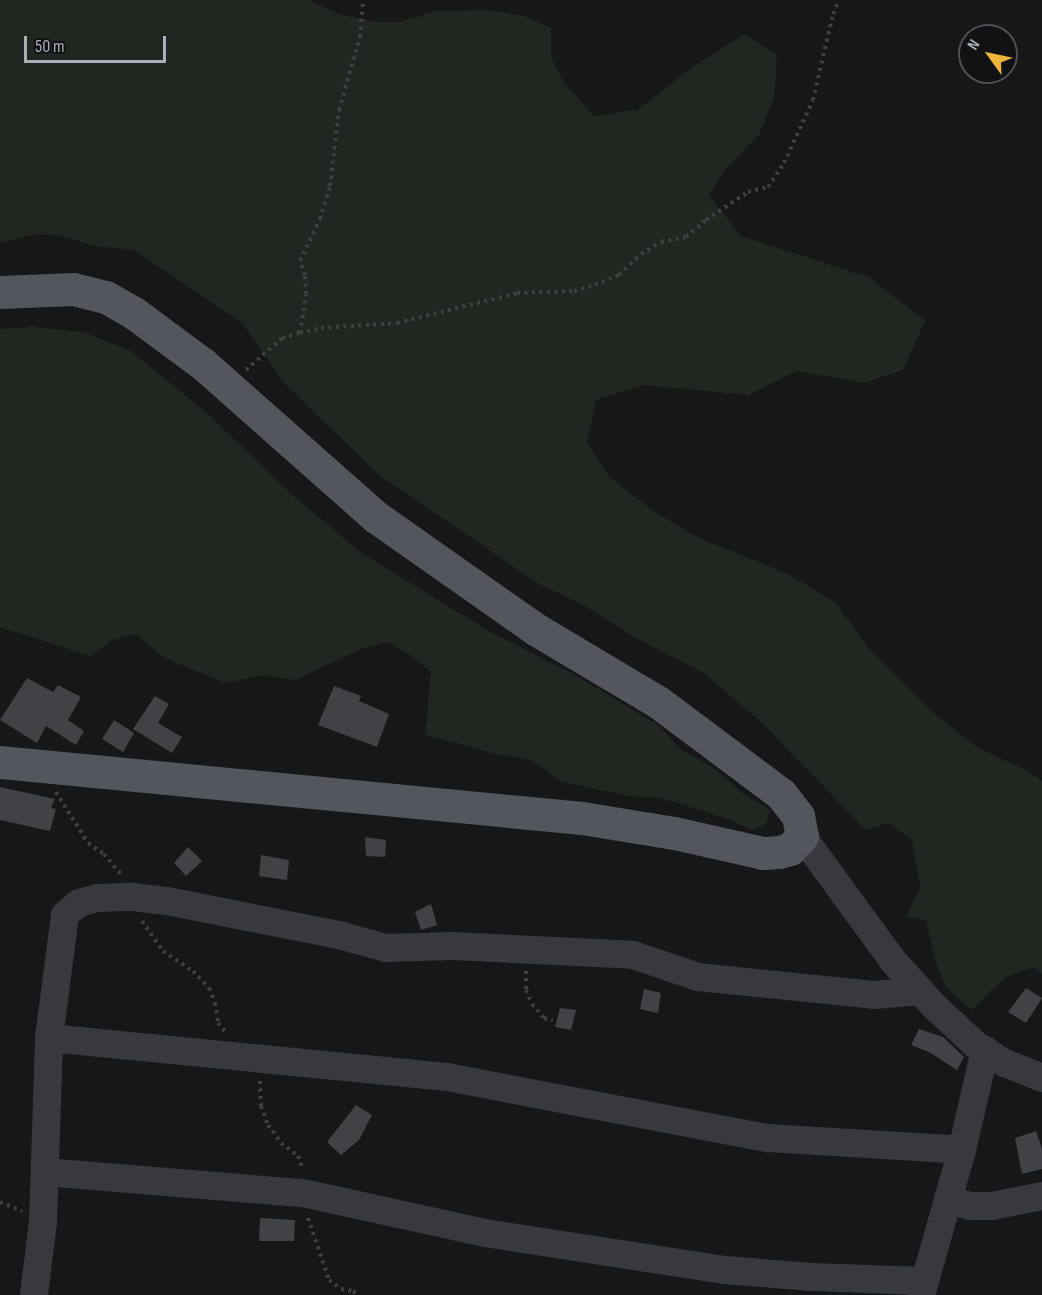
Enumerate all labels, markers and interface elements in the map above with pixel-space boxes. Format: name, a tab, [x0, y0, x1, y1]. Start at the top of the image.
scale bar	[27, 24, 170, 62]
north arrow	[958, 24, 1018, 84]
text: 50 m	[35, 36, 65, 57]
text: N	[964, 36, 984, 54]

